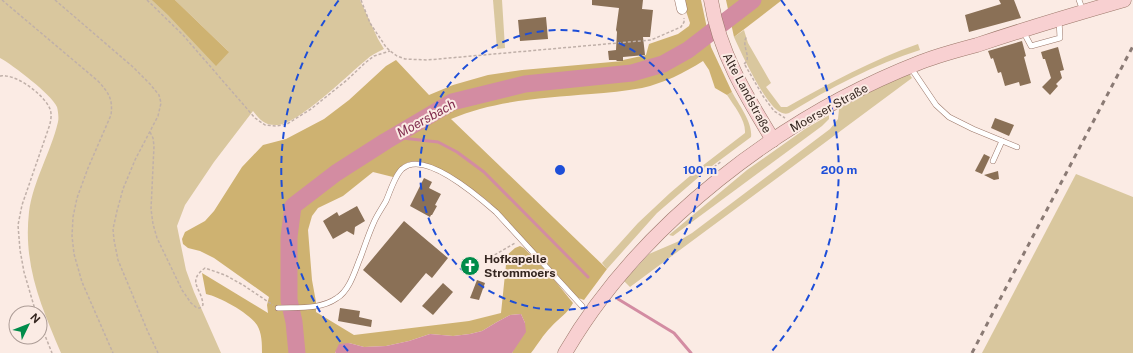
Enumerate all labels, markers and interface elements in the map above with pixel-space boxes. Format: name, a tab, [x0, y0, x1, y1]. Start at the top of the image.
street label: Alte Landstraße	[720, 50, 774, 136]
street label: Moerser Straße	[788, 81, 870, 135]
water label: Moersbach	[394, 96, 458, 141]
centre of rings	[553, 163, 567, 177]
text: 100 m	[683, 163, 717, 177]
text: 200 m	[821, 163, 857, 177]
place label: Hofkapelle Strommoers	[484, 252, 556, 280]
church icon: Hofkapelle Strommoers	[459, 255, 481, 277]
north arrow	[8, 305, 48, 345]
text: N	[28, 311, 43, 325]

